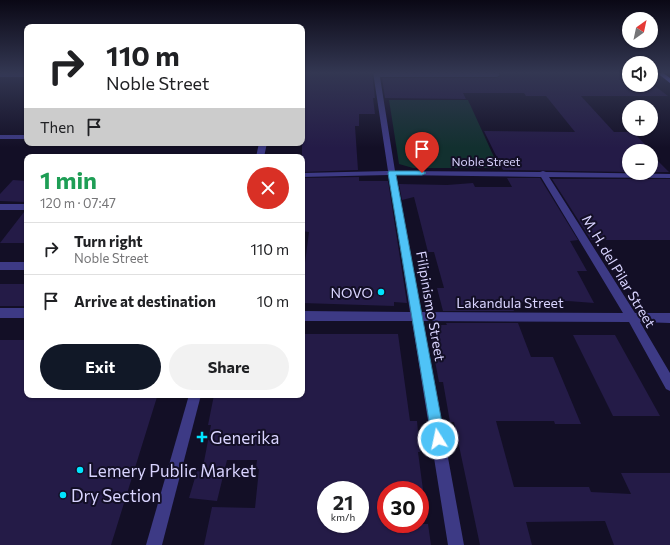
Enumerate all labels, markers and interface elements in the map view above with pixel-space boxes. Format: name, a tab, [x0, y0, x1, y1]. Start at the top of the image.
north arrow	[622, 12, 658, 48]
map controls	[622, 12, 658, 180]
text: 110 m	[106, 38, 180, 72]
icon: right	[40, 40, 92, 92]
button: sound	[622, 56, 658, 92]
text: Noble Street	[106, 72, 209, 94]
button: +	[622, 100, 658, 136]
icon: arrive	[83, 116, 105, 138]
text: Then	[40, 118, 75, 136]
pin	[405, 132, 439, 173]
icon: arrive	[411, 138, 433, 160]
button: −	[622, 144, 658, 180]
street label: Noble Street	[452, 154, 521, 168]
text: 1 min	[40, 165, 97, 194]
button: close	[247, 167, 289, 209]
text: 120 m · 07:47	[40, 195, 116, 211]
street label: M. H. del Pilar Street	[579, 211, 660, 331]
text: Turn right	[74, 232, 143, 250]
icon: right	[40, 238, 62, 260]
text: 110 m	[250, 240, 289, 258]
text: Noble Street	[74, 250, 149, 266]
street label: Filipinismo Street	[413, 250, 449, 363]
place label: NOVO	[331, 284, 373, 301]
marker: NOVO	[376, 287, 386, 297]
icon: arrive	[40, 290, 62, 312]
text: Arrive at destination	[74, 292, 216, 310]
text: 10 m	[257, 292, 289, 310]
street label: Lakandula Street	[456, 294, 564, 311]
button: Exit	[40, 344, 161, 390]
button: Share	[169, 344, 289, 390]
position arrow	[417, 418, 459, 460]
place label: Generika	[210, 427, 279, 448]
marker: Generika	[197, 432, 207, 442]
place label: Lemery Public Market	[88, 460, 256, 481]
marker: Lemery Public Market	[75, 465, 85, 475]
speed limit sign: 30	[377, 481, 429, 533]
place label: Dry Section	[71, 485, 161, 506]
marker: Dry Section	[58, 490, 68, 500]
text: 21	[333, 490, 353, 514]
text: km/h	[331, 511, 355, 523]

